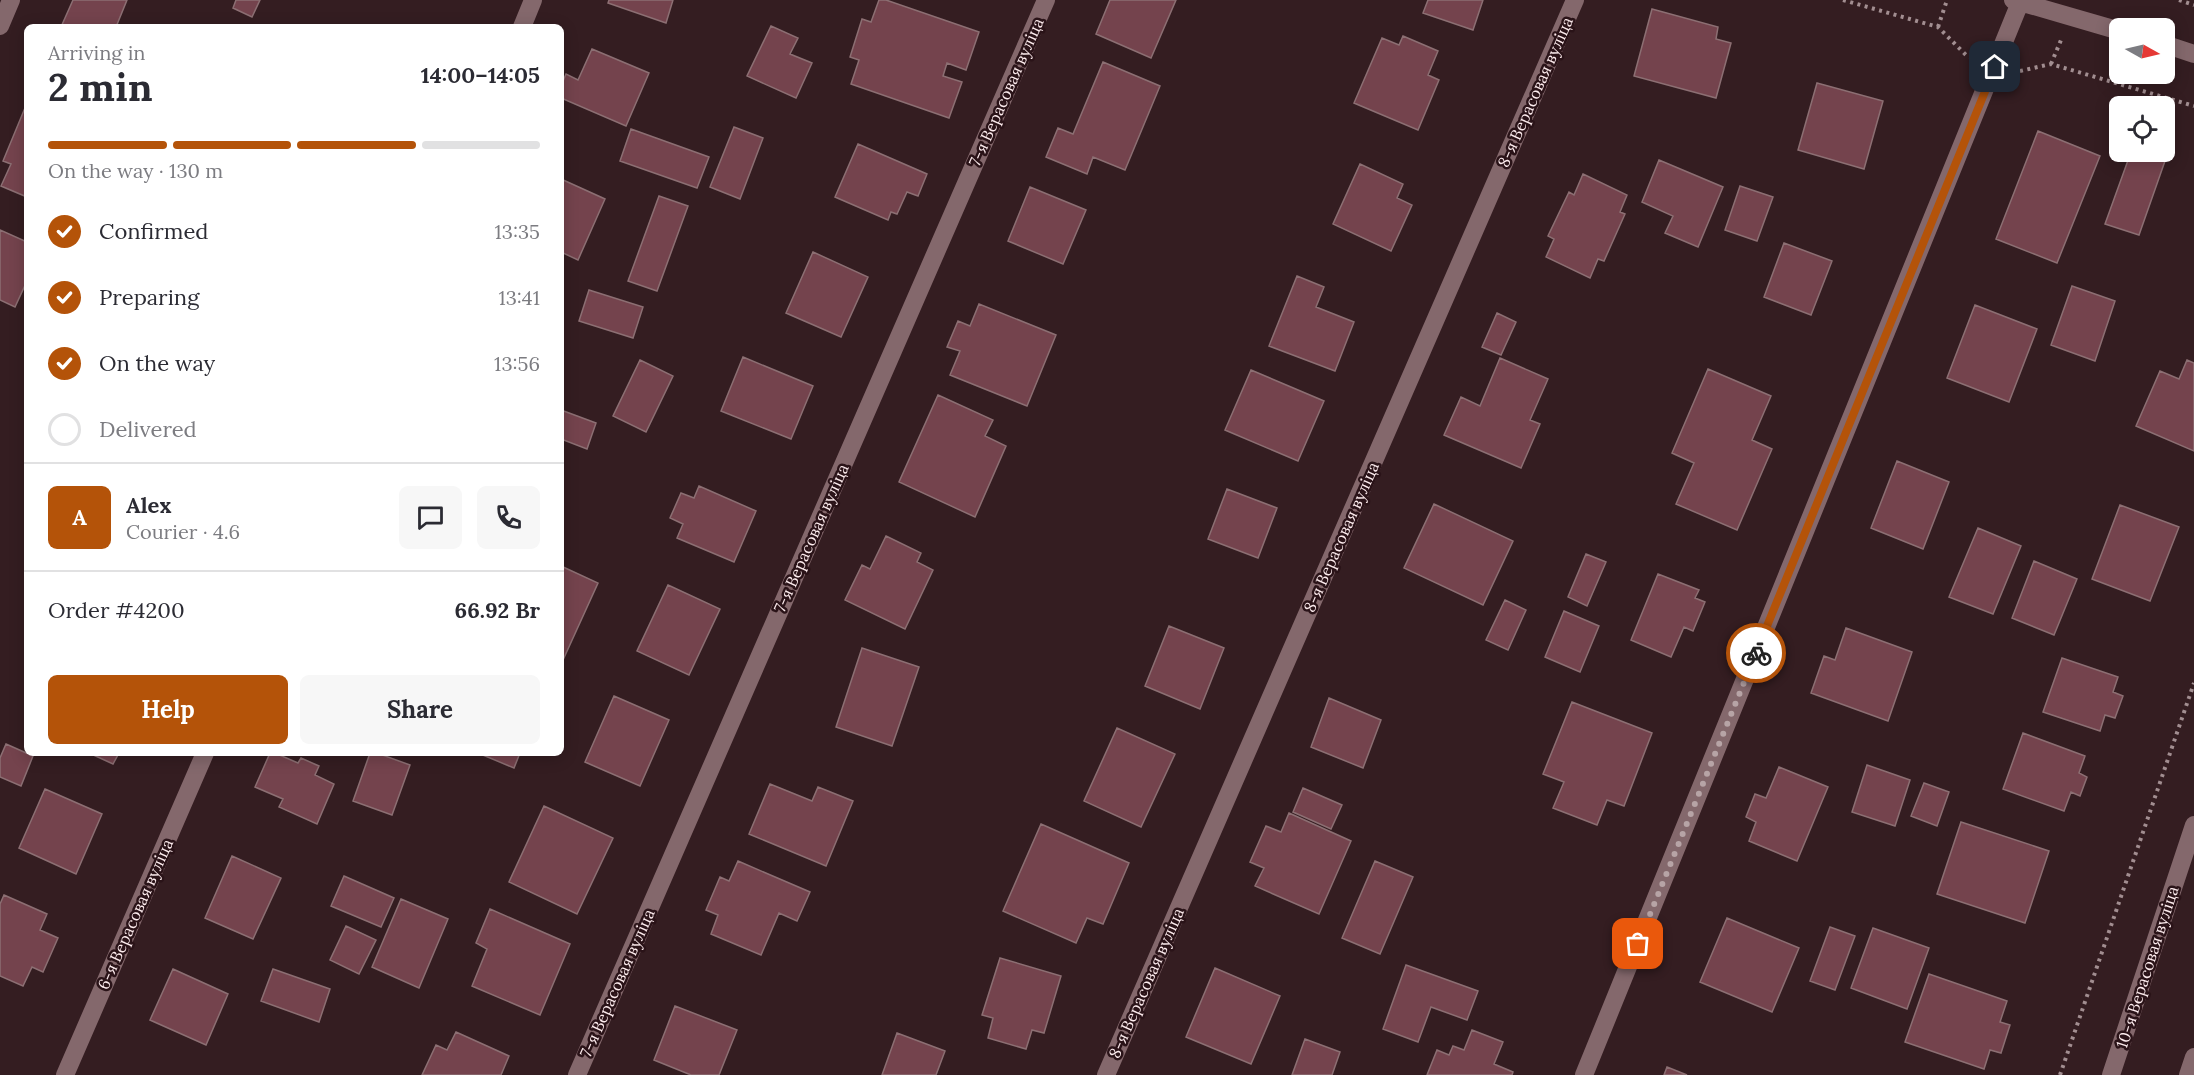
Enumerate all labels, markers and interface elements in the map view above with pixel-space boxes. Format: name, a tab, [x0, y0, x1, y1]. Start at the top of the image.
street label: 8-я Верасовая вуліца	[1493, 14, 1577, 170]
street label: 7-я Верасовая вуліца	[964, 15, 1048, 169]
north arrow	[2109, 18, 2175, 84]
map controls	[2109, 18, 2175, 162]
text: Arriving in	[48, 40, 145, 65]
pin	[1969, 41, 2020, 92]
icon: home	[1978, 50, 2011, 83]
text: 14:00–14:05	[421, 61, 540, 89]
text: 2 min	[48, 62, 153, 112]
button: locate	[2109, 96, 2175, 162]
text: On the way · 130 m	[48, 158, 223, 183]
icon: check	[48, 215, 81, 248]
text: Confirmed	[99, 217, 208, 245]
text: 13:35	[495, 219, 540, 244]
icon: check	[48, 281, 81, 314]
text: Preparing	[99, 283, 199, 311]
text: 13:41	[498, 285, 540, 310]
icon: check	[48, 347, 81, 380]
text: On the way	[99, 349, 215, 377]
text: 13:56	[494, 351, 540, 376]
text: Delivered	[99, 415, 197, 443]
street label: 8-я Верасовая вуліца	[1299, 459, 1383, 615]
street label: 7-я Верасовая вуліца	[769, 461, 853, 615]
button: chat	[399, 486, 462, 549]
button: phone	[477, 486, 540, 549]
text: Alex	[126, 491, 171, 519]
text: A	[72, 503, 87, 531]
text: Courier · 4.6	[126, 519, 240, 544]
text: Order #4200	[48, 596, 185, 624]
text: 66.92 Br	[455, 596, 540, 624]
courier	[1726, 623, 1786, 683]
icon: bike	[1740, 637, 1773, 670]
button: Help	[48, 675, 288, 744]
button: Share	[300, 675, 540, 744]
street label: 6-я Верасовая вуліца	[93, 836, 177, 992]
street label: 10-я Верасовая вуліца	[2111, 884, 2183, 1050]
street label: 8-я Верасовая вуліца	[1104, 905, 1188, 1061]
street label: 7-я Верасовая вуліца	[575, 906, 659, 1060]
pin	[1612, 918, 1663, 969]
icon: bag	[1621, 927, 1654, 960]

